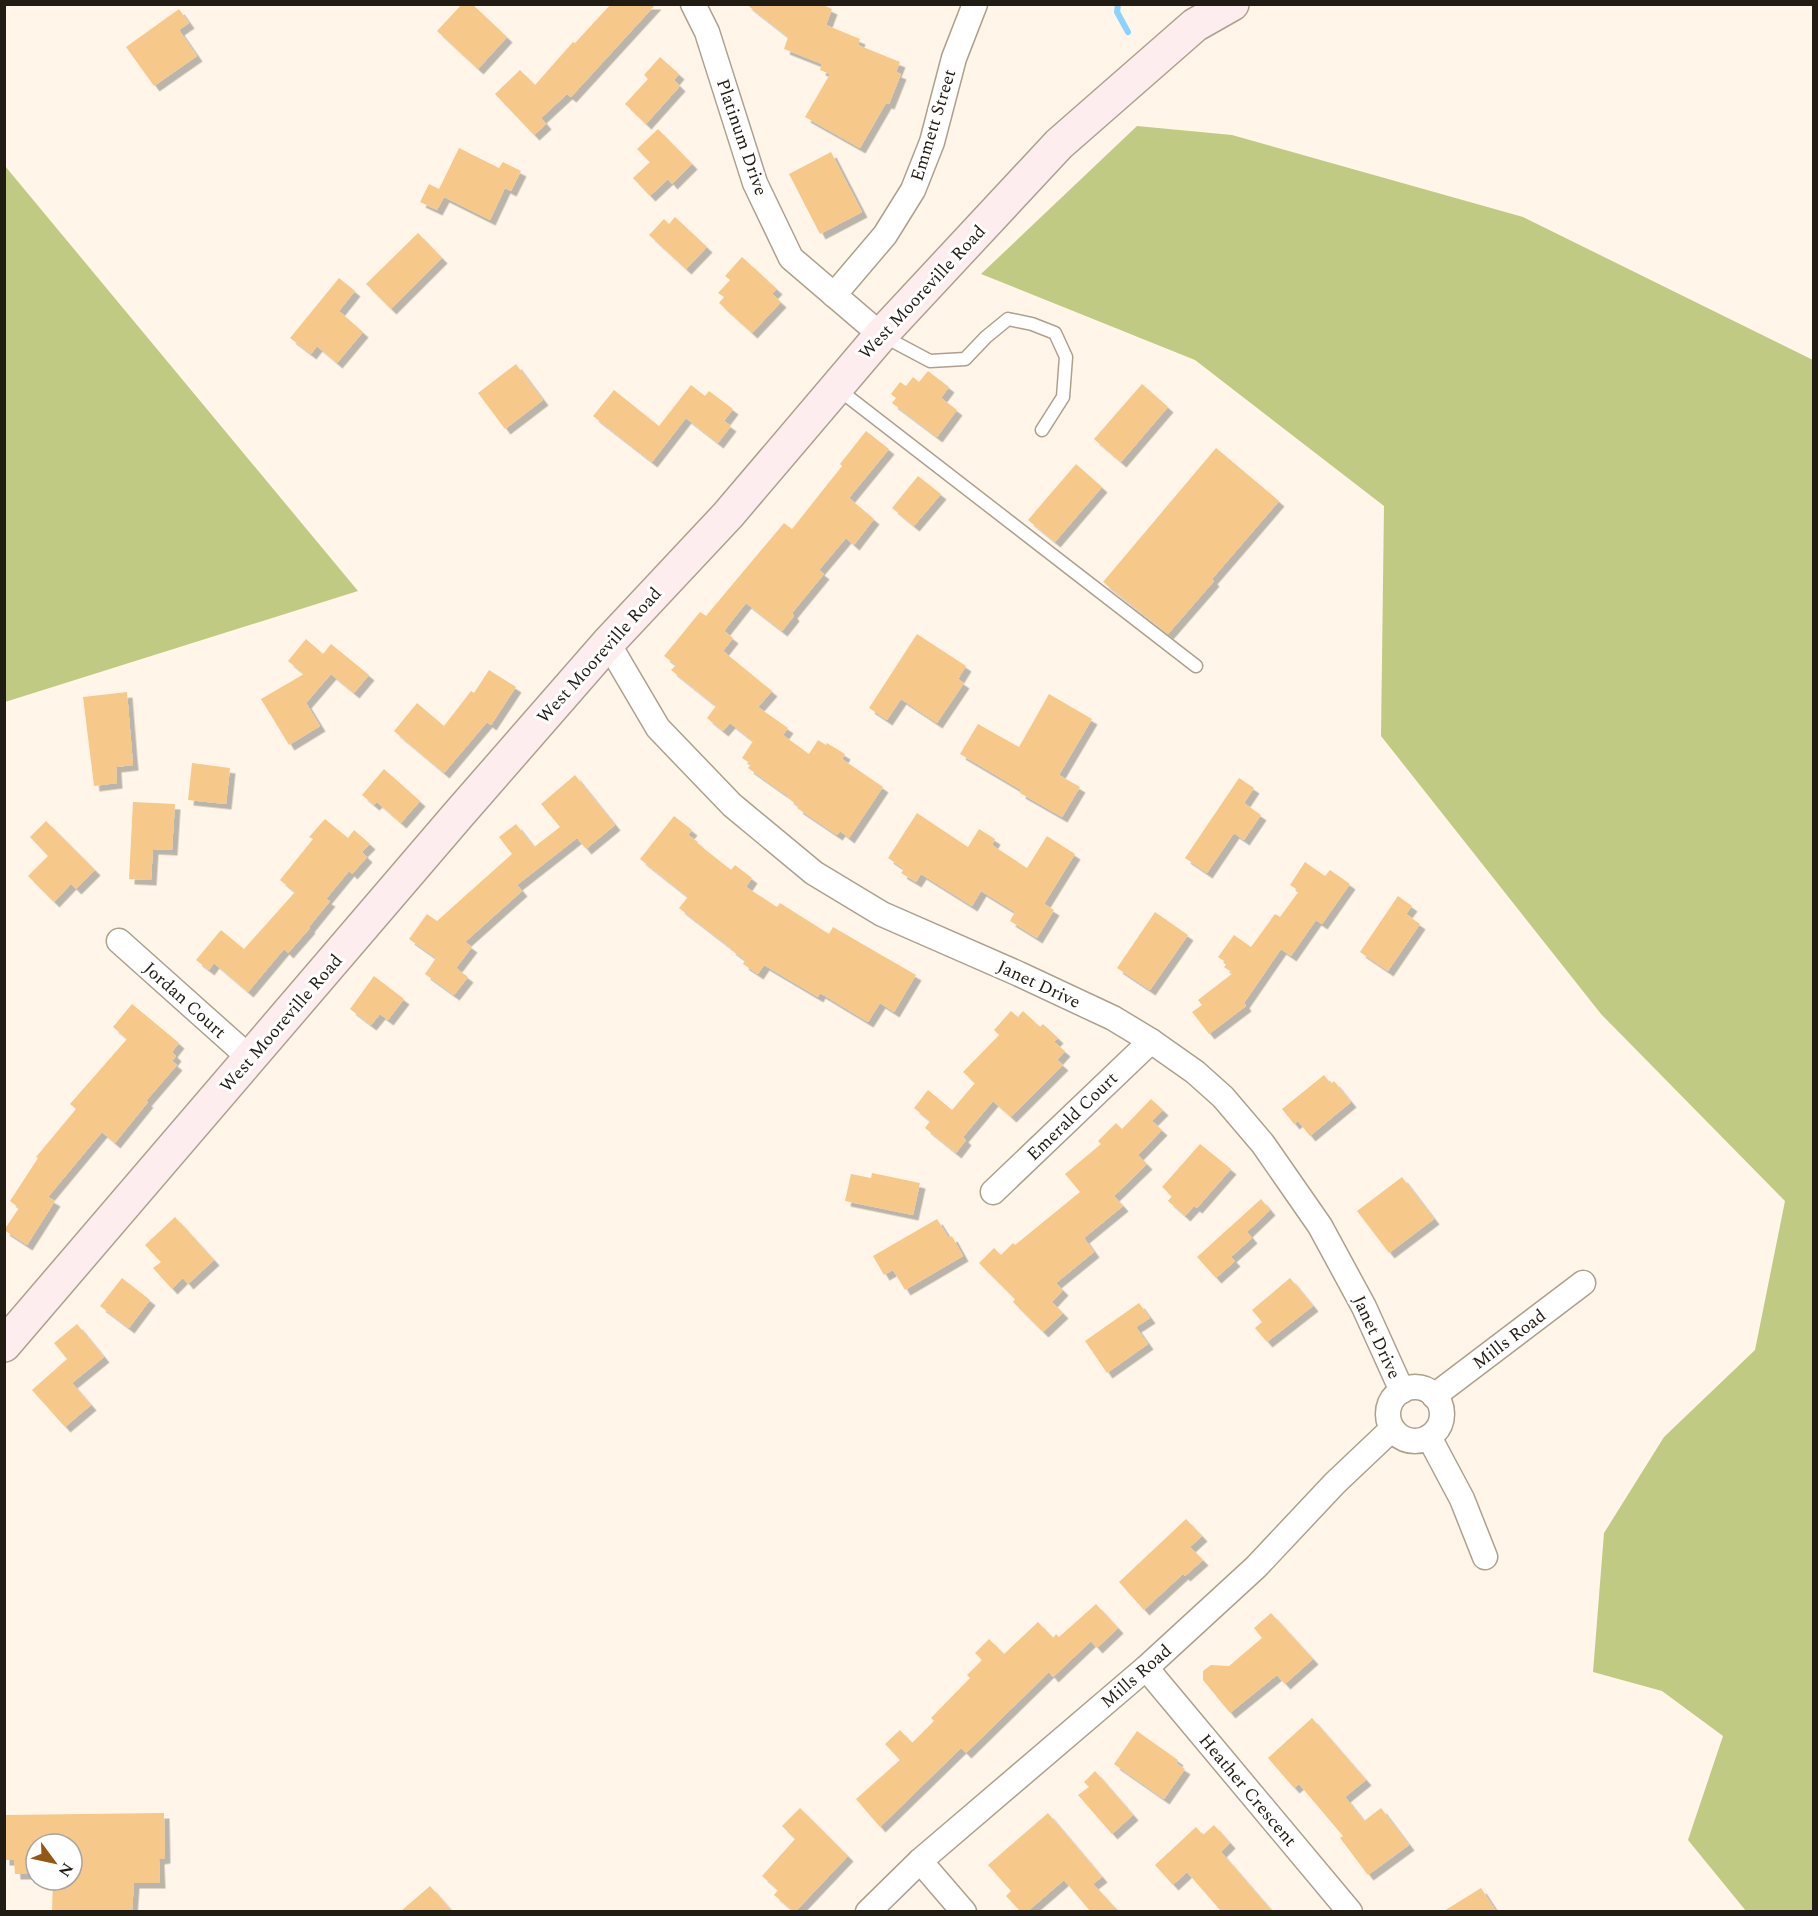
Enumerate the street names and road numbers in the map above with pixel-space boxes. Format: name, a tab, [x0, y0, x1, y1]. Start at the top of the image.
street label: Emmett Street	[904, 66, 963, 185]
street label: Platinum Drive	[709, 75, 774, 199]
street label: West Mooreville Road	[853, 219, 992, 366]
street label: West Mooreville Road	[531, 581, 668, 730]
street label: West Mooreville Road	[214, 948, 349, 1099]
street label: Janet Drive	[993, 953, 1085, 1016]
street label: Jordan Court	[137, 956, 232, 1045]
street label: Emerald Court	[1020, 1066, 1124, 1167]
street label: Janet Drive	[1345, 1291, 1408, 1383]
street label: Mills Road	[1467, 1303, 1552, 1376]
street label: Mills Road	[1095, 1638, 1178, 1715]
street label: Heather Crescent	[1192, 1728, 1303, 1853]

